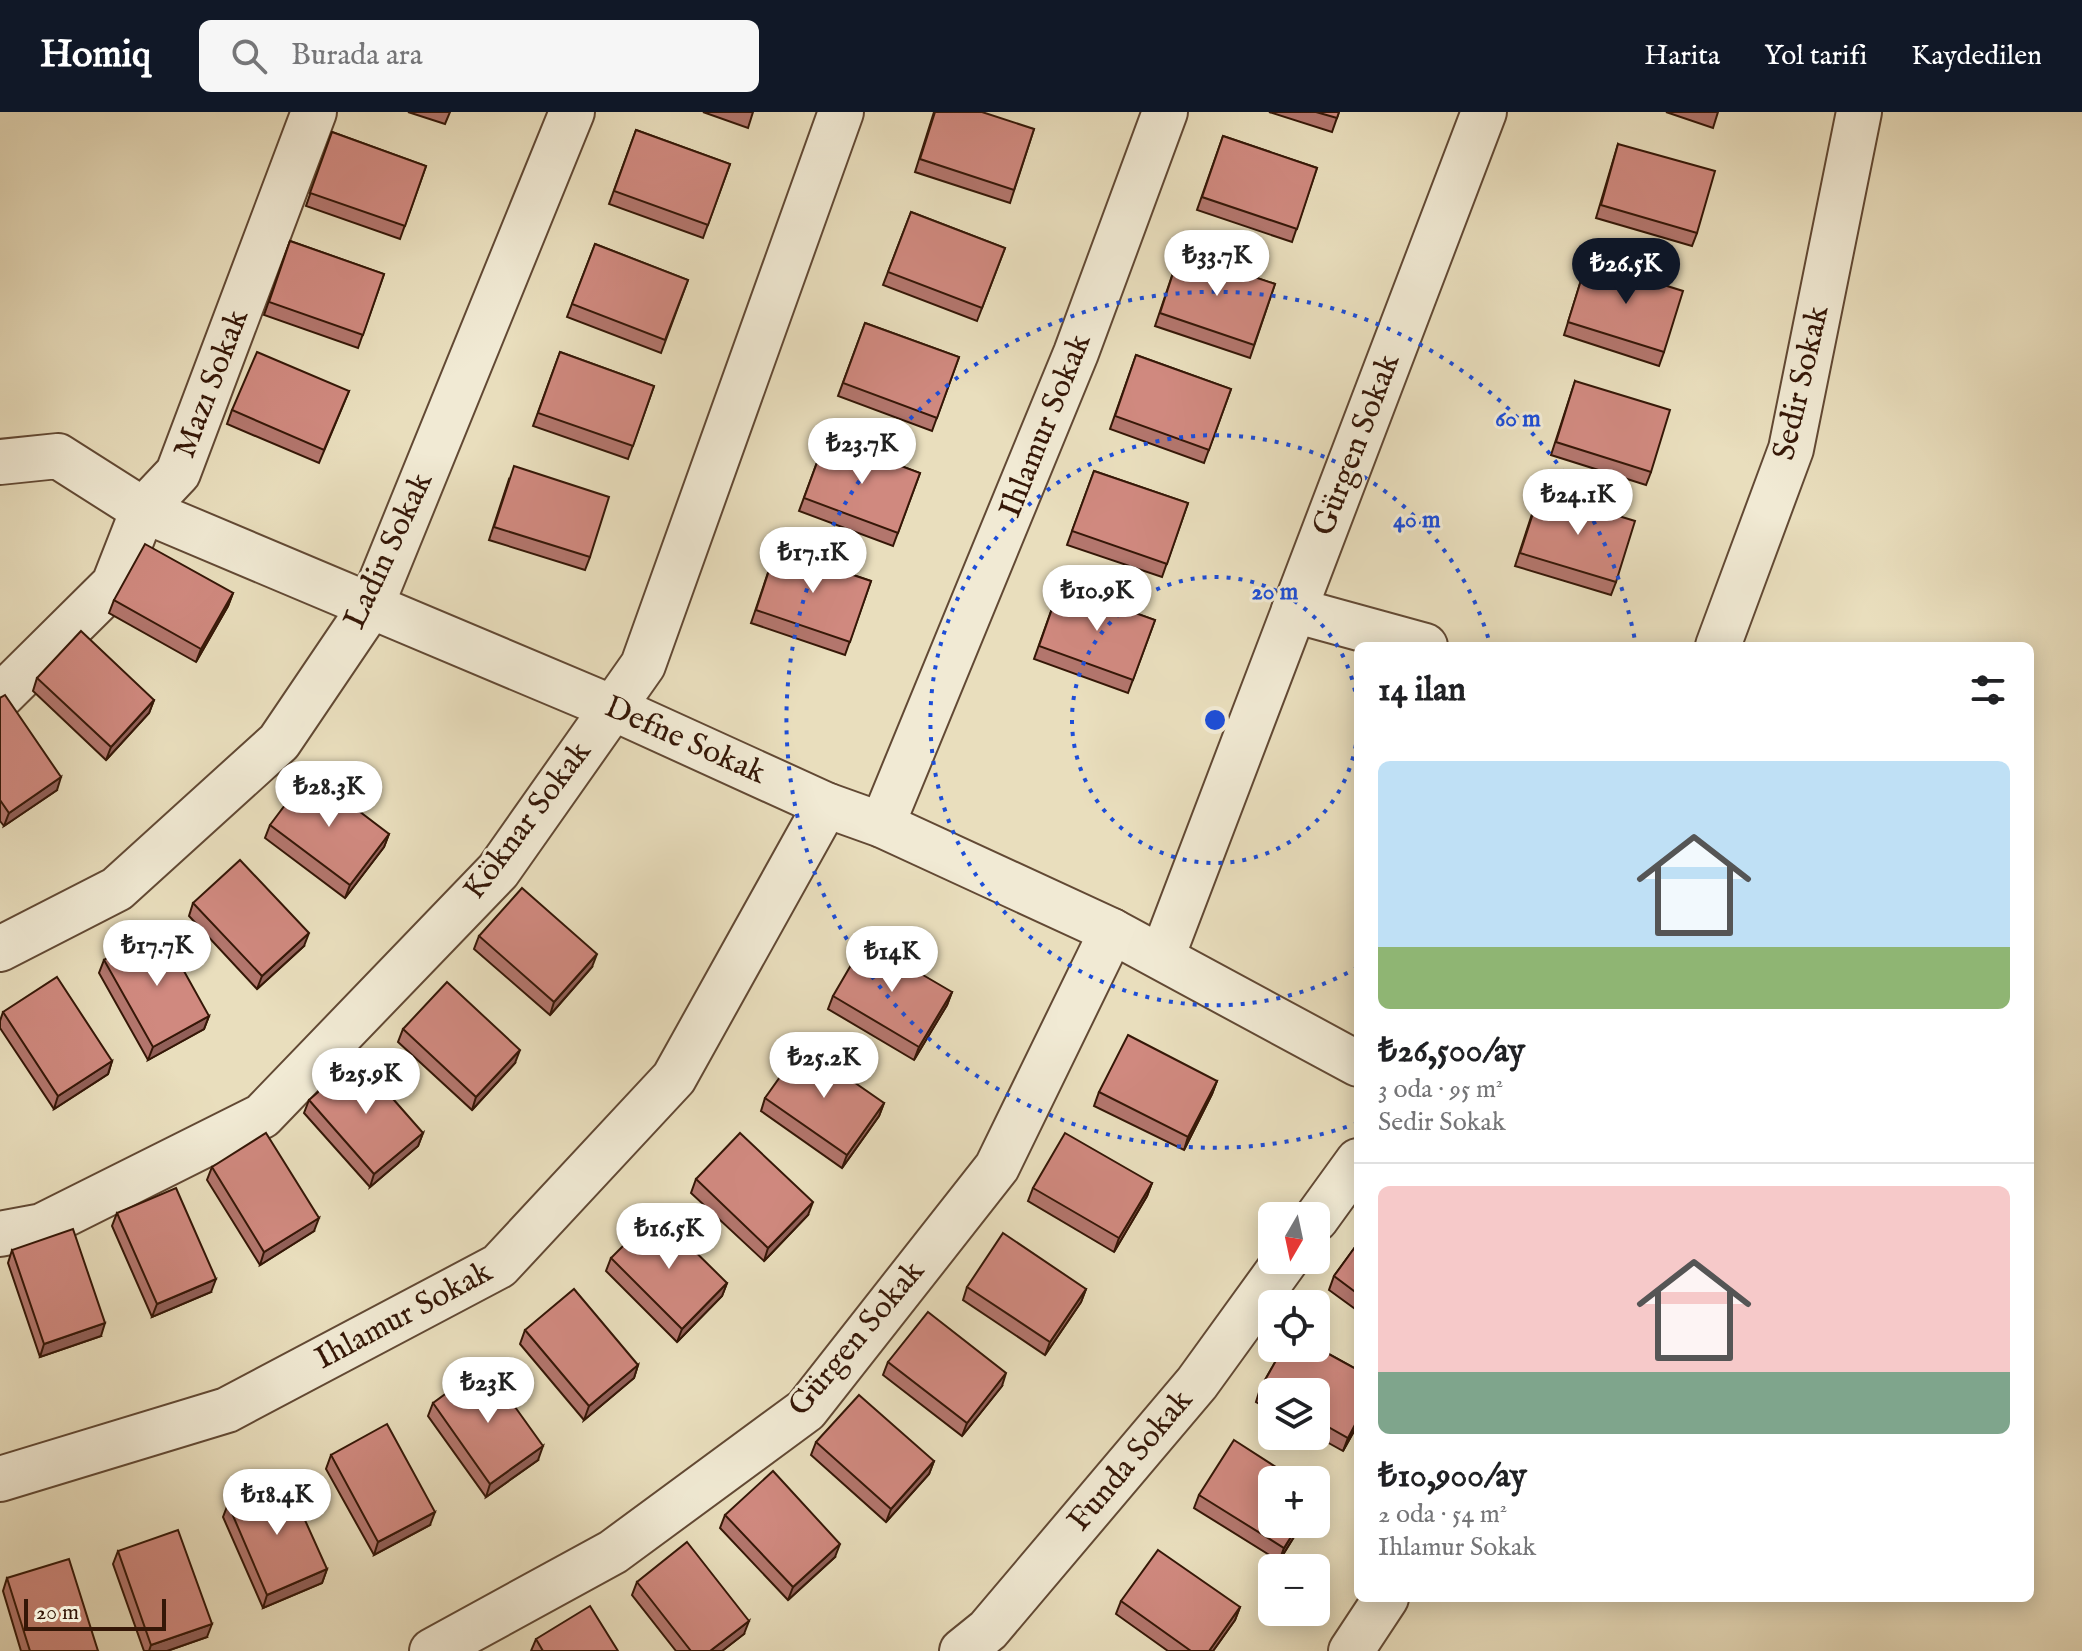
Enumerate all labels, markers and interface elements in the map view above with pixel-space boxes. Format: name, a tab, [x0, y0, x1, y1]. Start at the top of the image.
search box	[199, 20, 759, 92]
text: Homiq	[40, 32, 151, 80]
icon: search	[227, 34, 271, 78]
text: Burada ara	[291, 37, 423, 75]
text: Harita	[1644, 39, 1720, 74]
text: Yol tarifi	[1764, 39, 1867, 74]
text: Kaydedilen	[1911, 39, 2042, 74]
pin: ₺33.7K	[1152, 230, 1282, 298]
pin: ₺26.5K	[1561, 238, 1691, 306]
text: ₺33.7K	[1182, 239, 1252, 272]
text: ₺26.5K	[1590, 247, 1662, 280]
street label: Sedir Sokak	[1764, 301, 1840, 464]
street label: Mazı Sokak	[165, 303, 259, 464]
street label: Ihlamur Sokak	[991, 327, 1102, 524]
street label: Gürgen Sokak	[1304, 347, 1411, 542]
text: 60 m	[1495, 404, 1541, 435]
pin: ₺23.7K	[797, 418, 927, 486]
text: ₺23.7K	[826, 427, 898, 460]
street label: Ladin Sokak	[335, 465, 443, 636]
pin: ₺24.1K	[1513, 469, 1643, 537]
text: ₺24.1K	[1541, 478, 1615, 511]
text: 40 m	[1393, 505, 1441, 536]
pin: ₺17.1K	[748, 527, 878, 595]
text: ₺17.1K	[778, 536, 848, 569]
pin: ₺10.9K	[1032, 565, 1162, 633]
text: ₺10.9K	[1061, 574, 1133, 607]
text: 20 m	[1252, 577, 1299, 608]
icon: filters	[1966, 668, 2010, 712]
text: 14 ilan	[1378, 669, 1466, 712]
street label: Defne Sokak	[598, 687, 773, 795]
centre of rings	[1201, 706, 1229, 734]
street label: Köknar Sokak	[455, 733, 602, 909]
pin: ₺28.3K	[264, 761, 394, 829]
text: ₺28.3K	[293, 770, 365, 803]
icon: home	[1622, 813, 1766, 957]
pin: ₺17.7K	[92, 920, 222, 988]
pin: ₺14K	[845, 926, 939, 994]
text: ₺17.7K	[121, 929, 193, 962]
text: ₺14K	[864, 935, 920, 968]
text: ₺26,500/ay	[1378, 1030, 1525, 1073]
pin: ₺25.2K	[759, 1032, 889, 1100]
text: ₺25.2K	[788, 1041, 861, 1074]
pin: ₺25.9K	[301, 1048, 431, 1116]
text: ₺25.9K	[330, 1057, 402, 1090]
text: 3 oda · 95 m²	[1378, 1073, 1503, 1106]
text: Sedir Sokak	[1378, 1106, 1506, 1139]
north arrow	[1258, 1202, 1330, 1274]
map controls	[1258, 1202, 1330, 1626]
pin: ₺16.5K	[604, 1203, 734, 1271]
text: ₺16.5K	[634, 1212, 704, 1245]
icon: home	[1622, 1238, 1766, 1382]
street label: Ihlamur Sokak	[308, 1252, 500, 1380]
street label: Gürgen Sokak	[780, 1252, 935, 1426]
button: locate	[1258, 1290, 1330, 1362]
pin: ₺23K	[441, 1357, 535, 1425]
text: ₺23K	[460, 1366, 516, 1399]
button: layers	[1258, 1378, 1330, 1450]
street label: Funda Sokak	[1060, 1381, 1203, 1541]
text: ₺10,900/ay	[1378, 1455, 1527, 1498]
button: +	[1258, 1466, 1330, 1538]
pin: ₺18.4K	[212, 1469, 342, 1537]
text: ₺18.4K	[241, 1478, 313, 1511]
text: 2 oda · 54 m²	[1378, 1498, 1507, 1531]
text: Ihlamur Sokak	[1378, 1531, 1536, 1564]
button: −	[1258, 1554, 1330, 1626]
scale bar	[24, 1595, 166, 1631]
text: 20 m	[36, 1599, 79, 1627]

